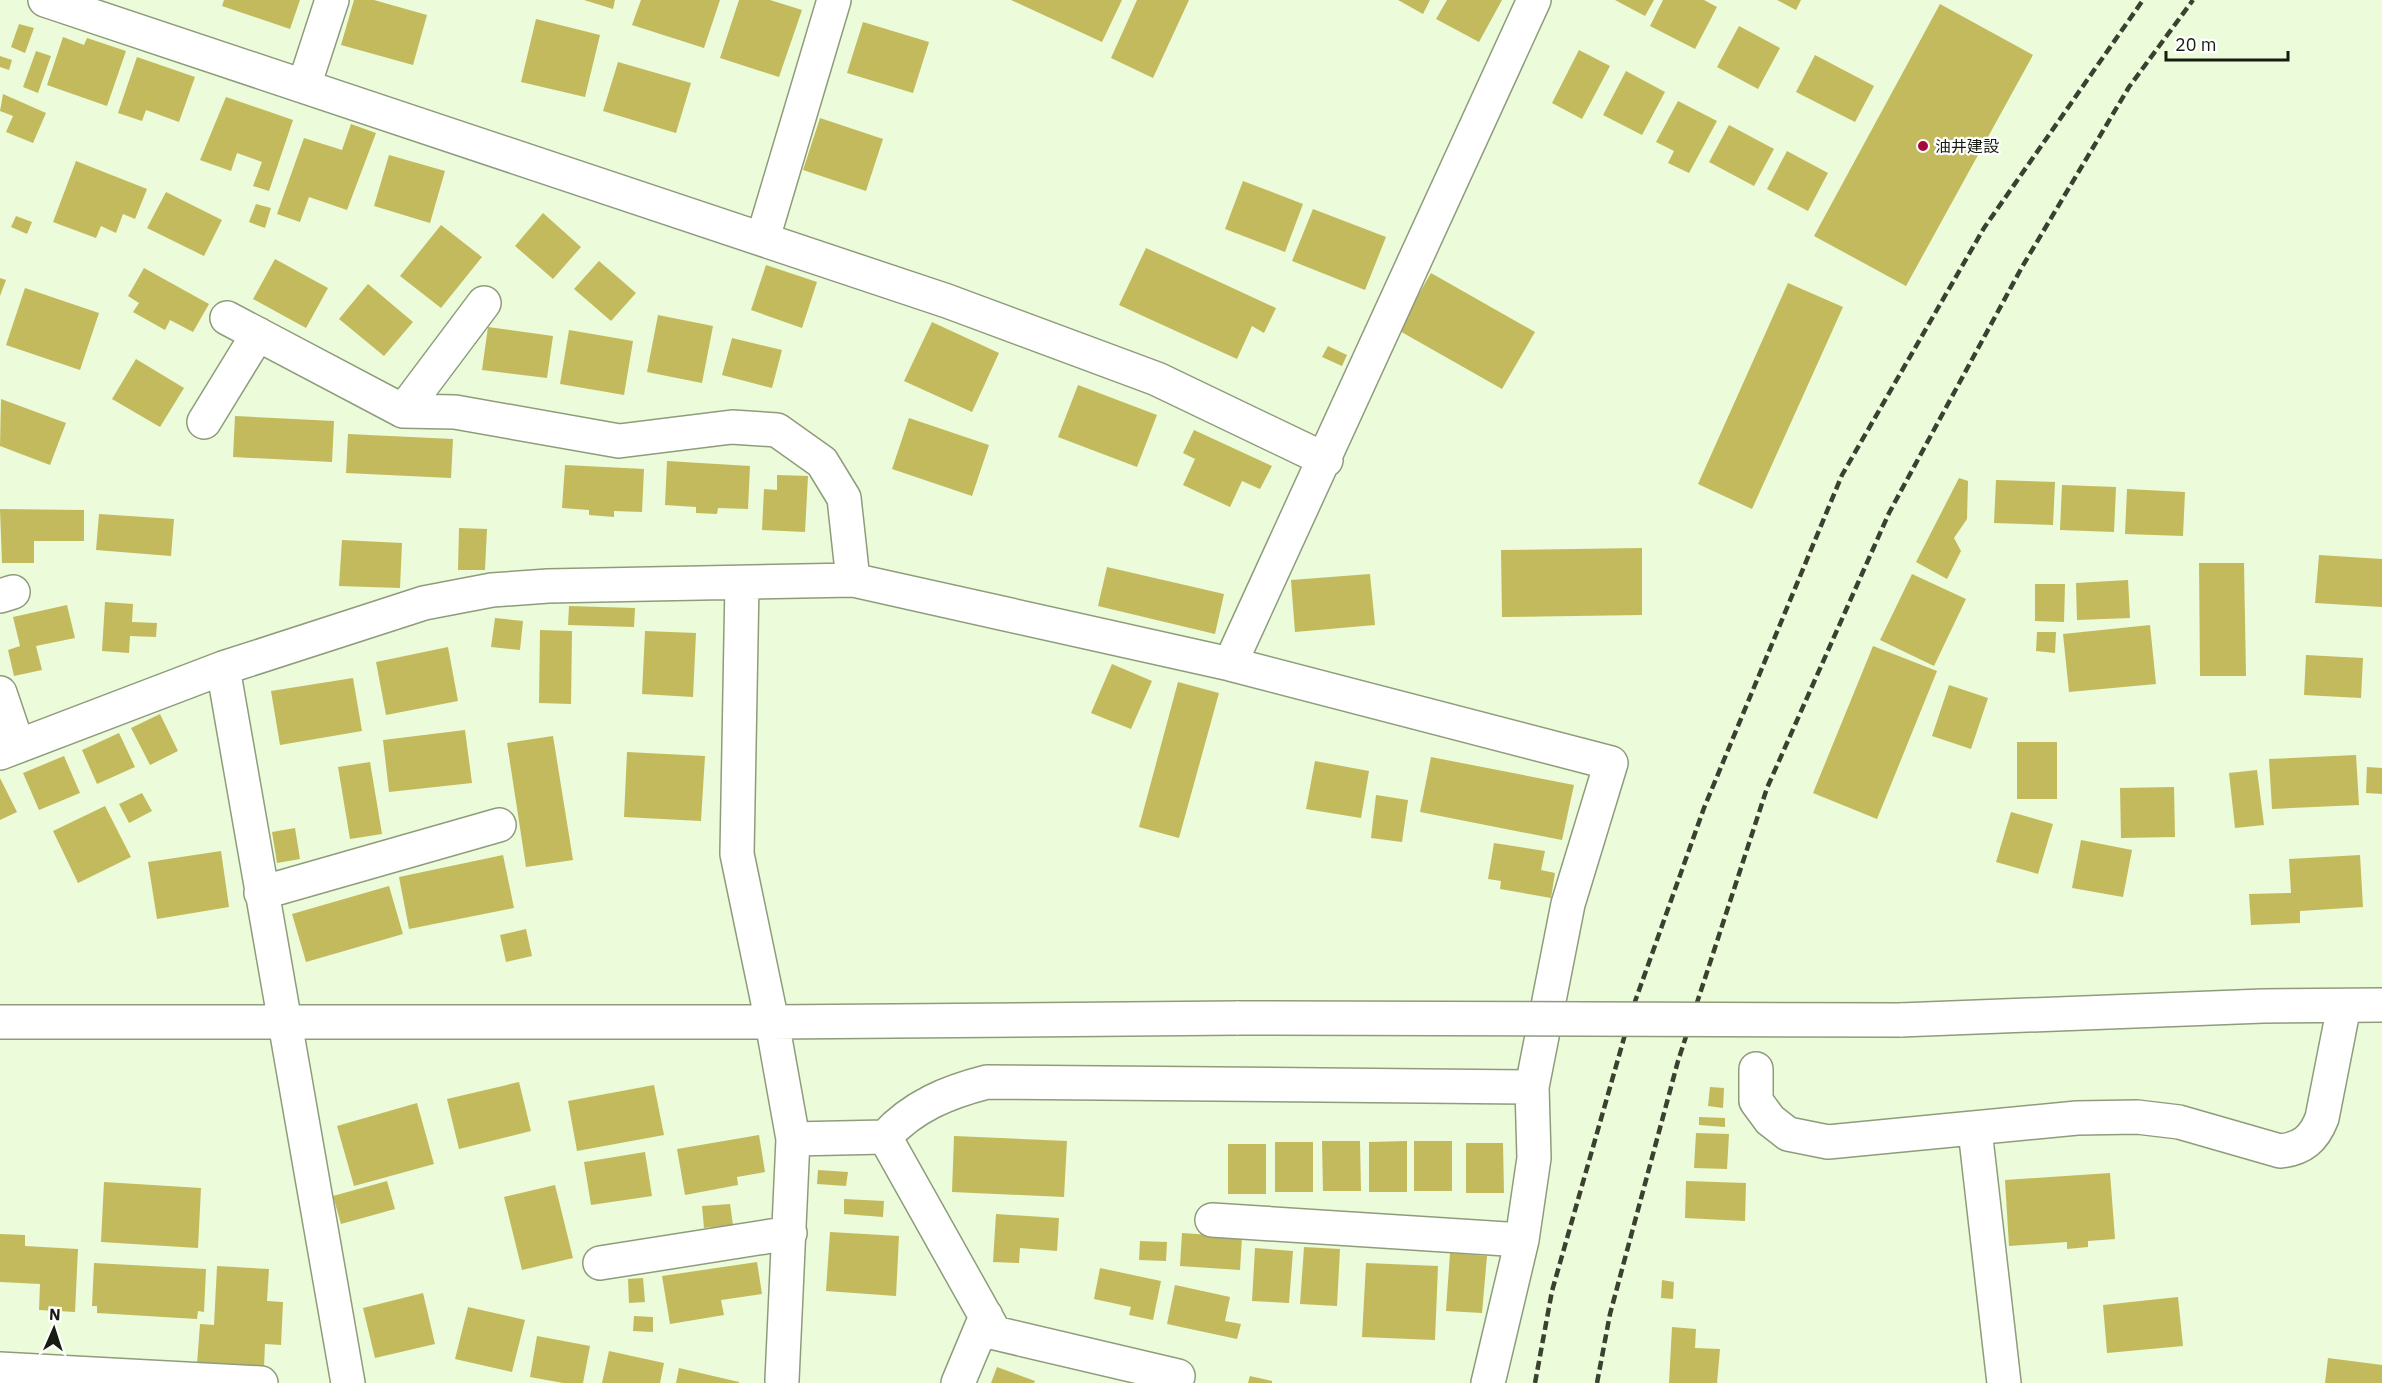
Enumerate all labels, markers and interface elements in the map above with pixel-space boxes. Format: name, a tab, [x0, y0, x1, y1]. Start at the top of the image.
scale bar	[2166, 24, 2288, 62]
text: 20 m	[2175, 33, 2217, 56]
place label: 油井建設	[1935, 136, 1999, 156]
marker: 油井建設	[1916, 139, 1930, 153]
north arrow	[24, 1299, 84, 1359]
text: N	[48, 1304, 61, 1324]

